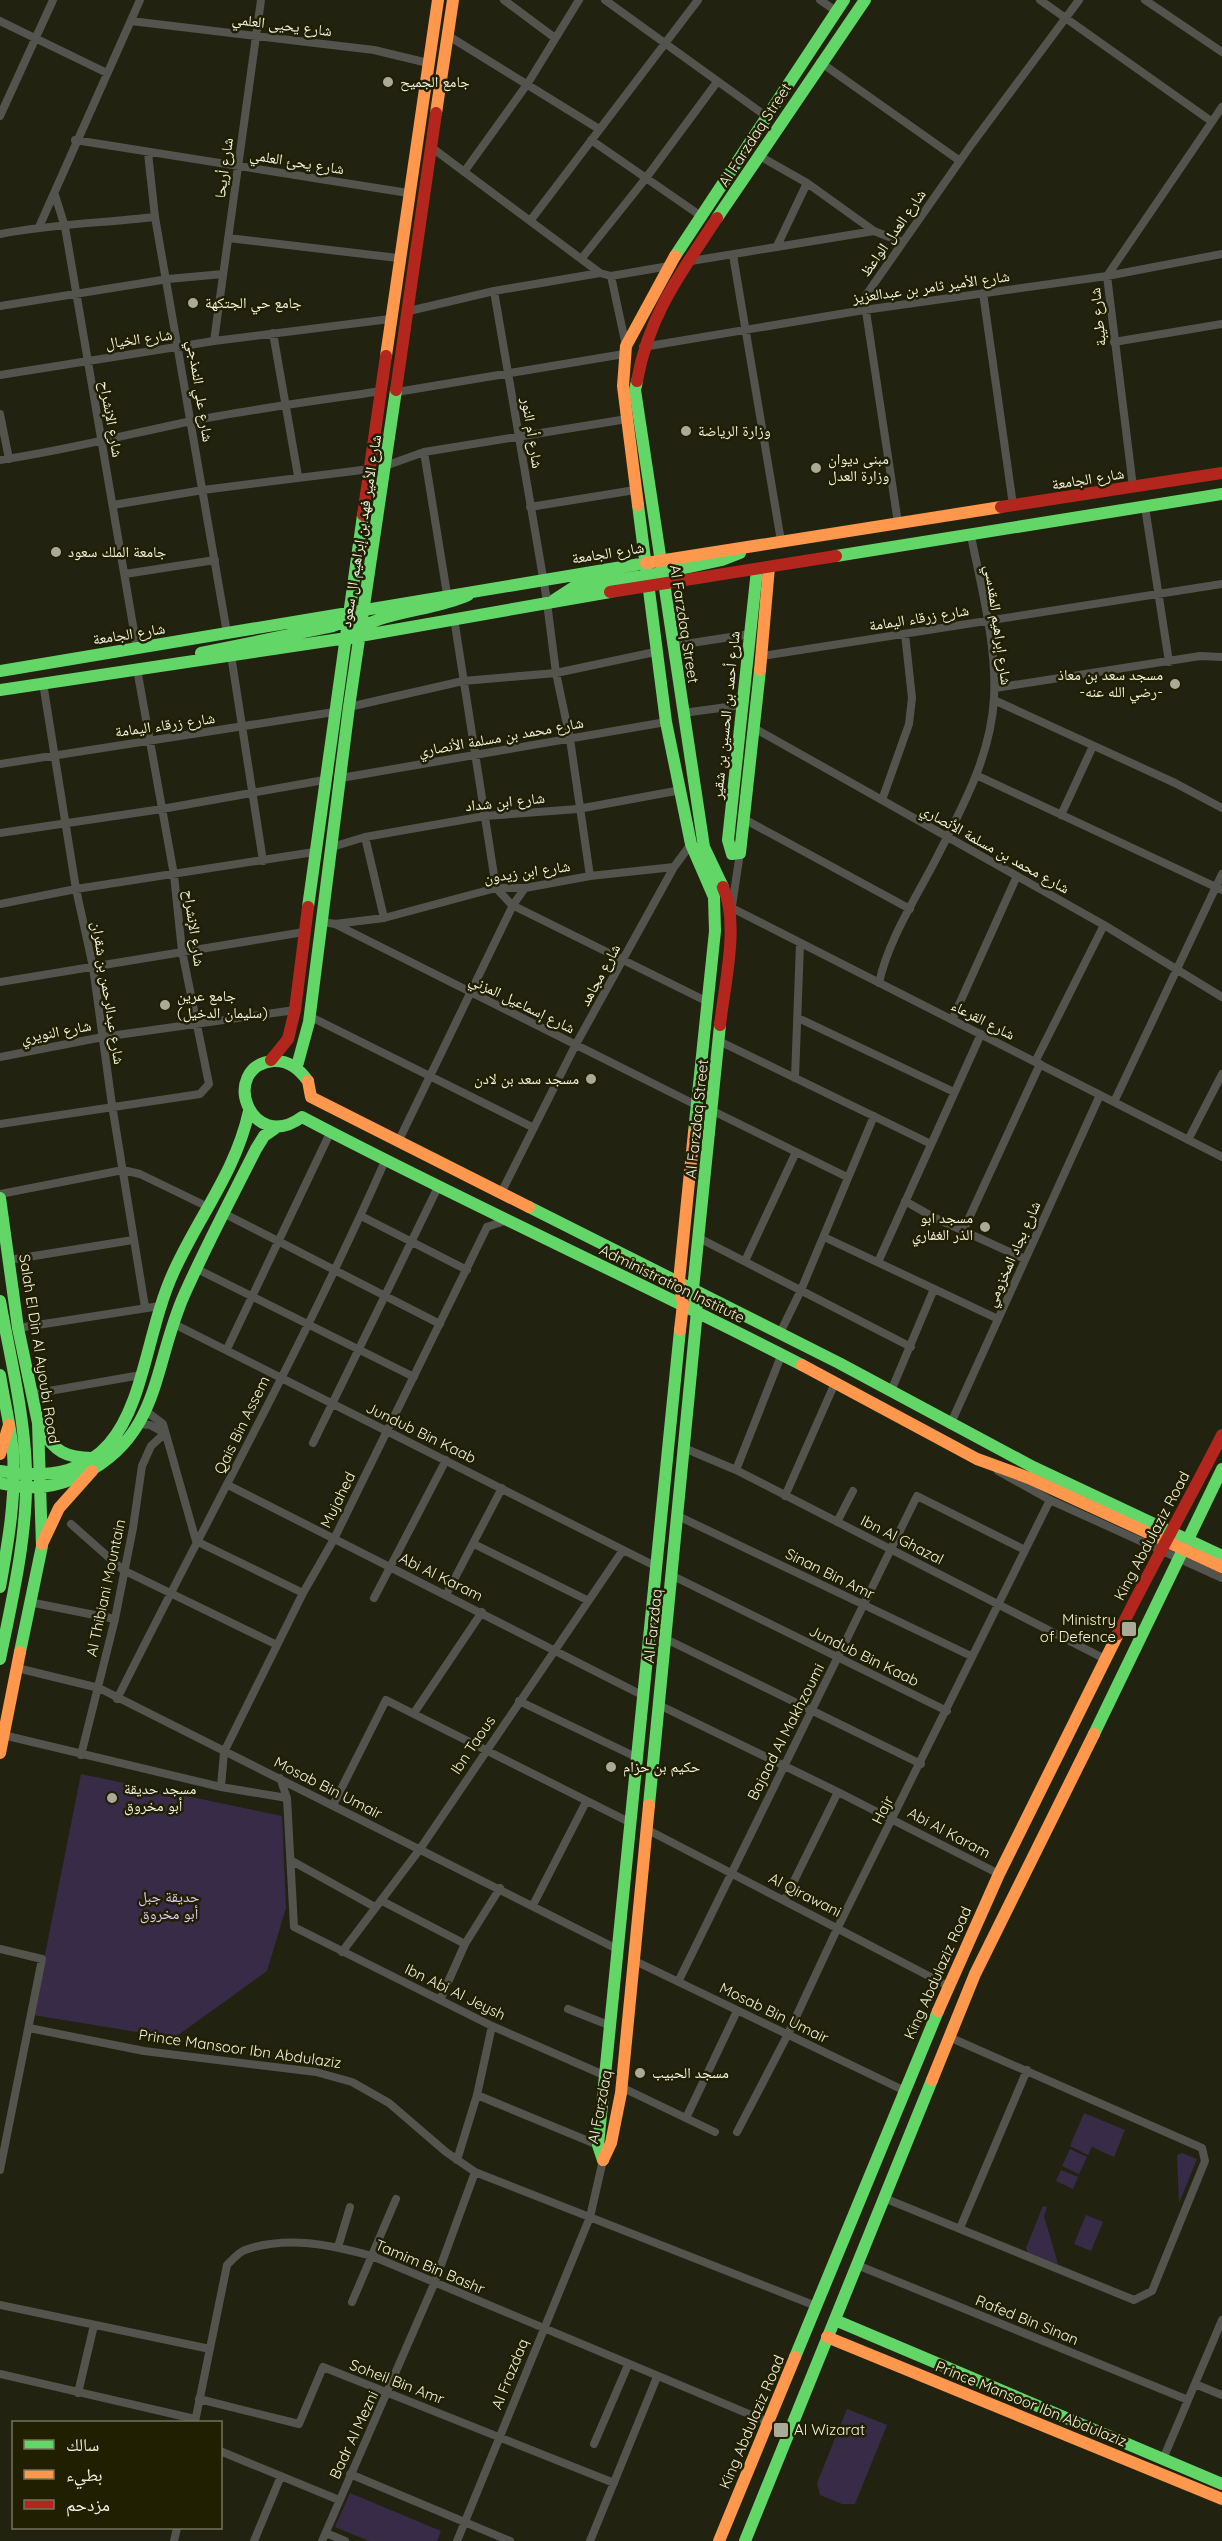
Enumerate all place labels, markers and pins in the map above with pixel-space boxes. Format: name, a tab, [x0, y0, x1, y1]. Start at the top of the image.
place label: جامع الجميح	[400, 72, 470, 92]
marker: جامع الجميح	[381, 75, 395, 89]
place label: جامع حي الجتكهة	[205, 293, 302, 315]
marker: جامع حي الجتكهة	[186, 296, 200, 310]
place label: وزارة الرياضة	[698, 421, 771, 440]
marker: وزارة الرياضة	[679, 424, 693, 438]
place label: مبنى ديوان وزارة العدل	[828, 449, 889, 486]
marker: مبنى ديوان وزارة العدل	[809, 461, 823, 475]
place label: جامعة الملك سعود	[68, 542, 167, 561]
marker: جامعة الملك سعود	[49, 545, 63, 559]
place label: مسجد سعد بن معاذ -رضي الله عنه-	[1058, 665, 1163, 704]
marker: مسجد سعد بن معاذ -رضي الله عنه-	[1168, 677, 1182, 691]
place label: جامع عرين (سليمان الدخيل)	[177, 986, 268, 1023]
marker: جامع عرين (سليمان الدخيل)	[158, 998, 172, 1012]
place label: مسجد سعد بن لادن	[474, 1069, 579, 1089]
marker: مسجد سعد بن لادن	[584, 1072, 598, 1086]
place label: مسجد ابو الذر الغفاري	[912, 1208, 973, 1247]
marker: مسجد ابو الذر الغفاري	[978, 1220, 992, 1234]
place label: Ministry of Defence	[1040, 1610, 1116, 1646]
marker: Ministry of Defence	[1120, 1620, 1138, 1638]
place label: حكيم بن حزام	[623, 1757, 701, 1777]
marker: حكيم بن حزام	[604, 1760, 618, 1774]
place label: مسجد حديقة أبو مخروق	[124, 1779, 197, 1816]
marker: مسجد حديقة أبو مخروق	[105, 1791, 119, 1805]
place label: مسجد الحبيب	[652, 2063, 729, 2082]
marker: مسجد الحبيب	[633, 2066, 647, 2080]
place label: Al Wizarat	[794, 2420, 865, 2439]
marker: Al Wizarat	[772, 2421, 790, 2439]

